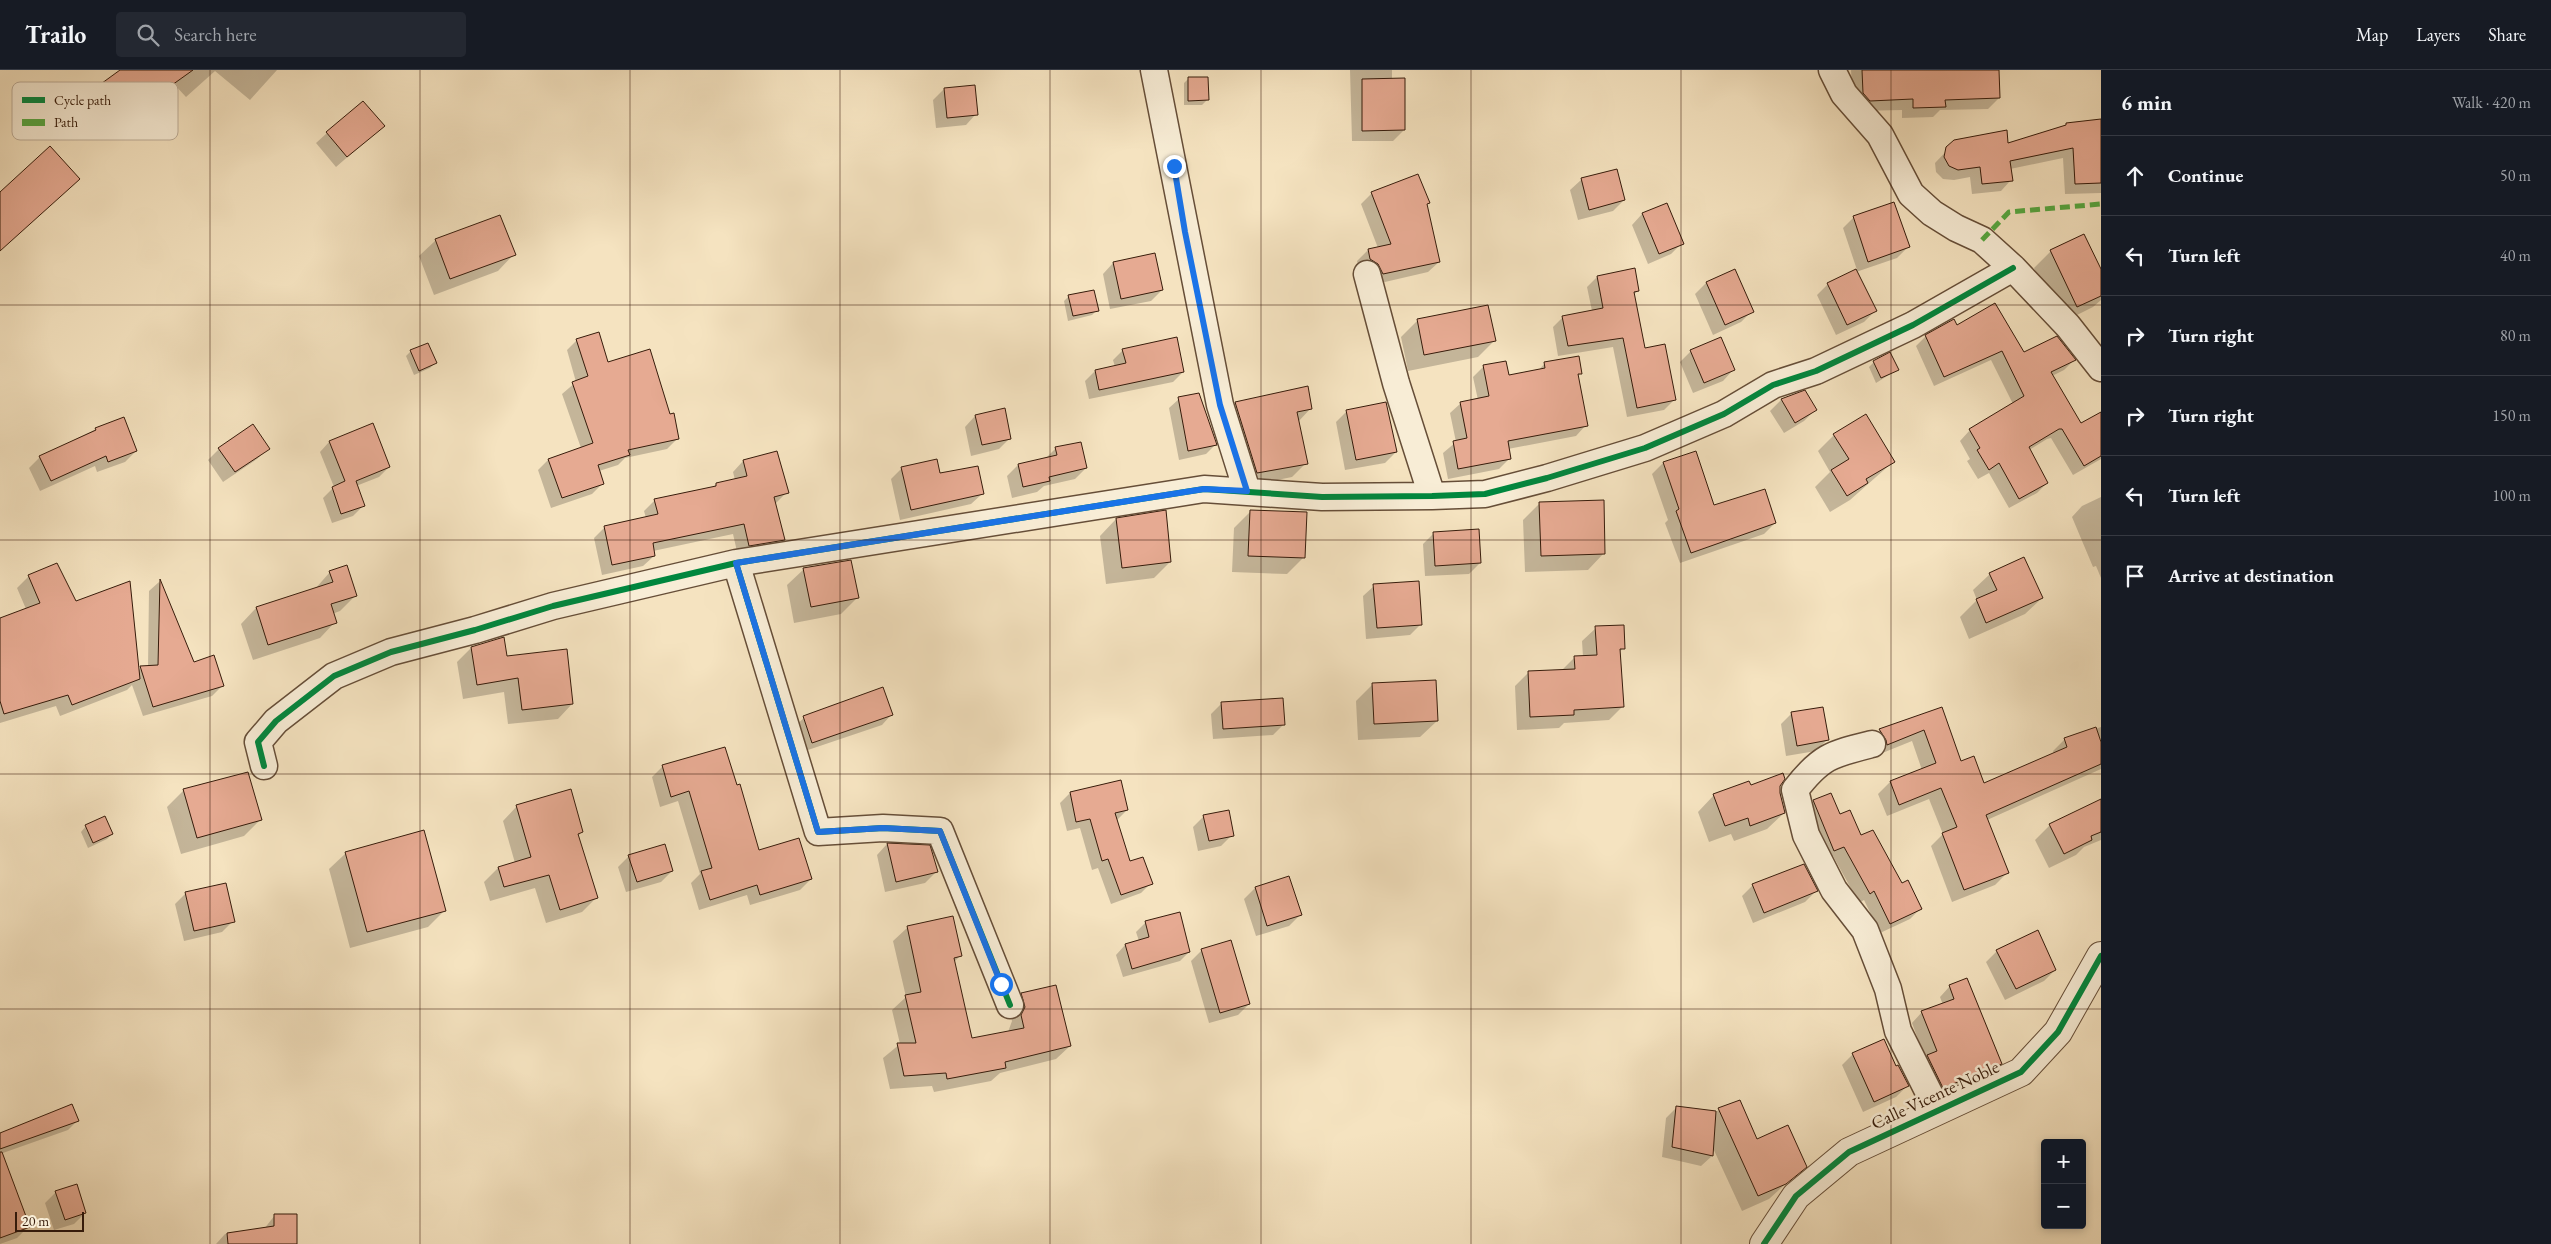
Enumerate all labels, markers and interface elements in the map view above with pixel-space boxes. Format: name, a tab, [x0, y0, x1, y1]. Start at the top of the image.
search box	[116, 12, 466, 57]
text: Trailo	[25, 19, 86, 50]
icon: search	[134, 21, 162, 49]
text: Search here	[174, 22, 257, 47]
text: Map	[2356, 23, 2388, 46]
text: Layers	[2416, 23, 2460, 46]
text: Share	[2488, 23, 2526, 46]
legend	[12, 82, 178, 140]
text: 6 min	[2121, 89, 2172, 116]
text: Cycle path	[54, 91, 111, 109]
text: Walk · 420 m	[2452, 92, 2531, 113]
text: Path	[54, 113, 78, 131]
route end	[1163, 155, 1186, 178]
icon: ahead	[2121, 162, 2149, 190]
text: Continue	[2168, 163, 2243, 188]
text: 50 m	[2500, 165, 2531, 186]
icon: left	[2121, 242, 2149, 270]
text: Turn left	[2168, 243, 2240, 268]
text: 40 m	[2500, 245, 2531, 266]
icon: right	[2121, 322, 2149, 350]
text: Turn right	[2168, 323, 2254, 348]
text: 80 m	[2500, 325, 2531, 346]
icon: right	[2121, 402, 2149, 430]
text: Turn right	[2168, 403, 2254, 428]
text: 150 m	[2492, 405, 2531, 426]
icon: left	[2121, 482, 2149, 510]
text: Turn left	[2168, 483, 2240, 508]
text: 100 m	[2492, 485, 2531, 506]
icon: arrive	[2121, 562, 2149, 590]
text: Arrive at destination	[2168, 563, 2334, 588]
route start	[990, 973, 1013, 996]
street label: Calle Vicente Noble	[1867, 1055, 2002, 1134]
map controls	[2041, 1139, 2086, 1229]
button: +	[2041, 1139, 2086, 1184]
button: −	[2041, 1184, 2086, 1229]
scale bar	[15, 1209, 84, 1232]
text: 20 m	[22, 1212, 49, 1230]

